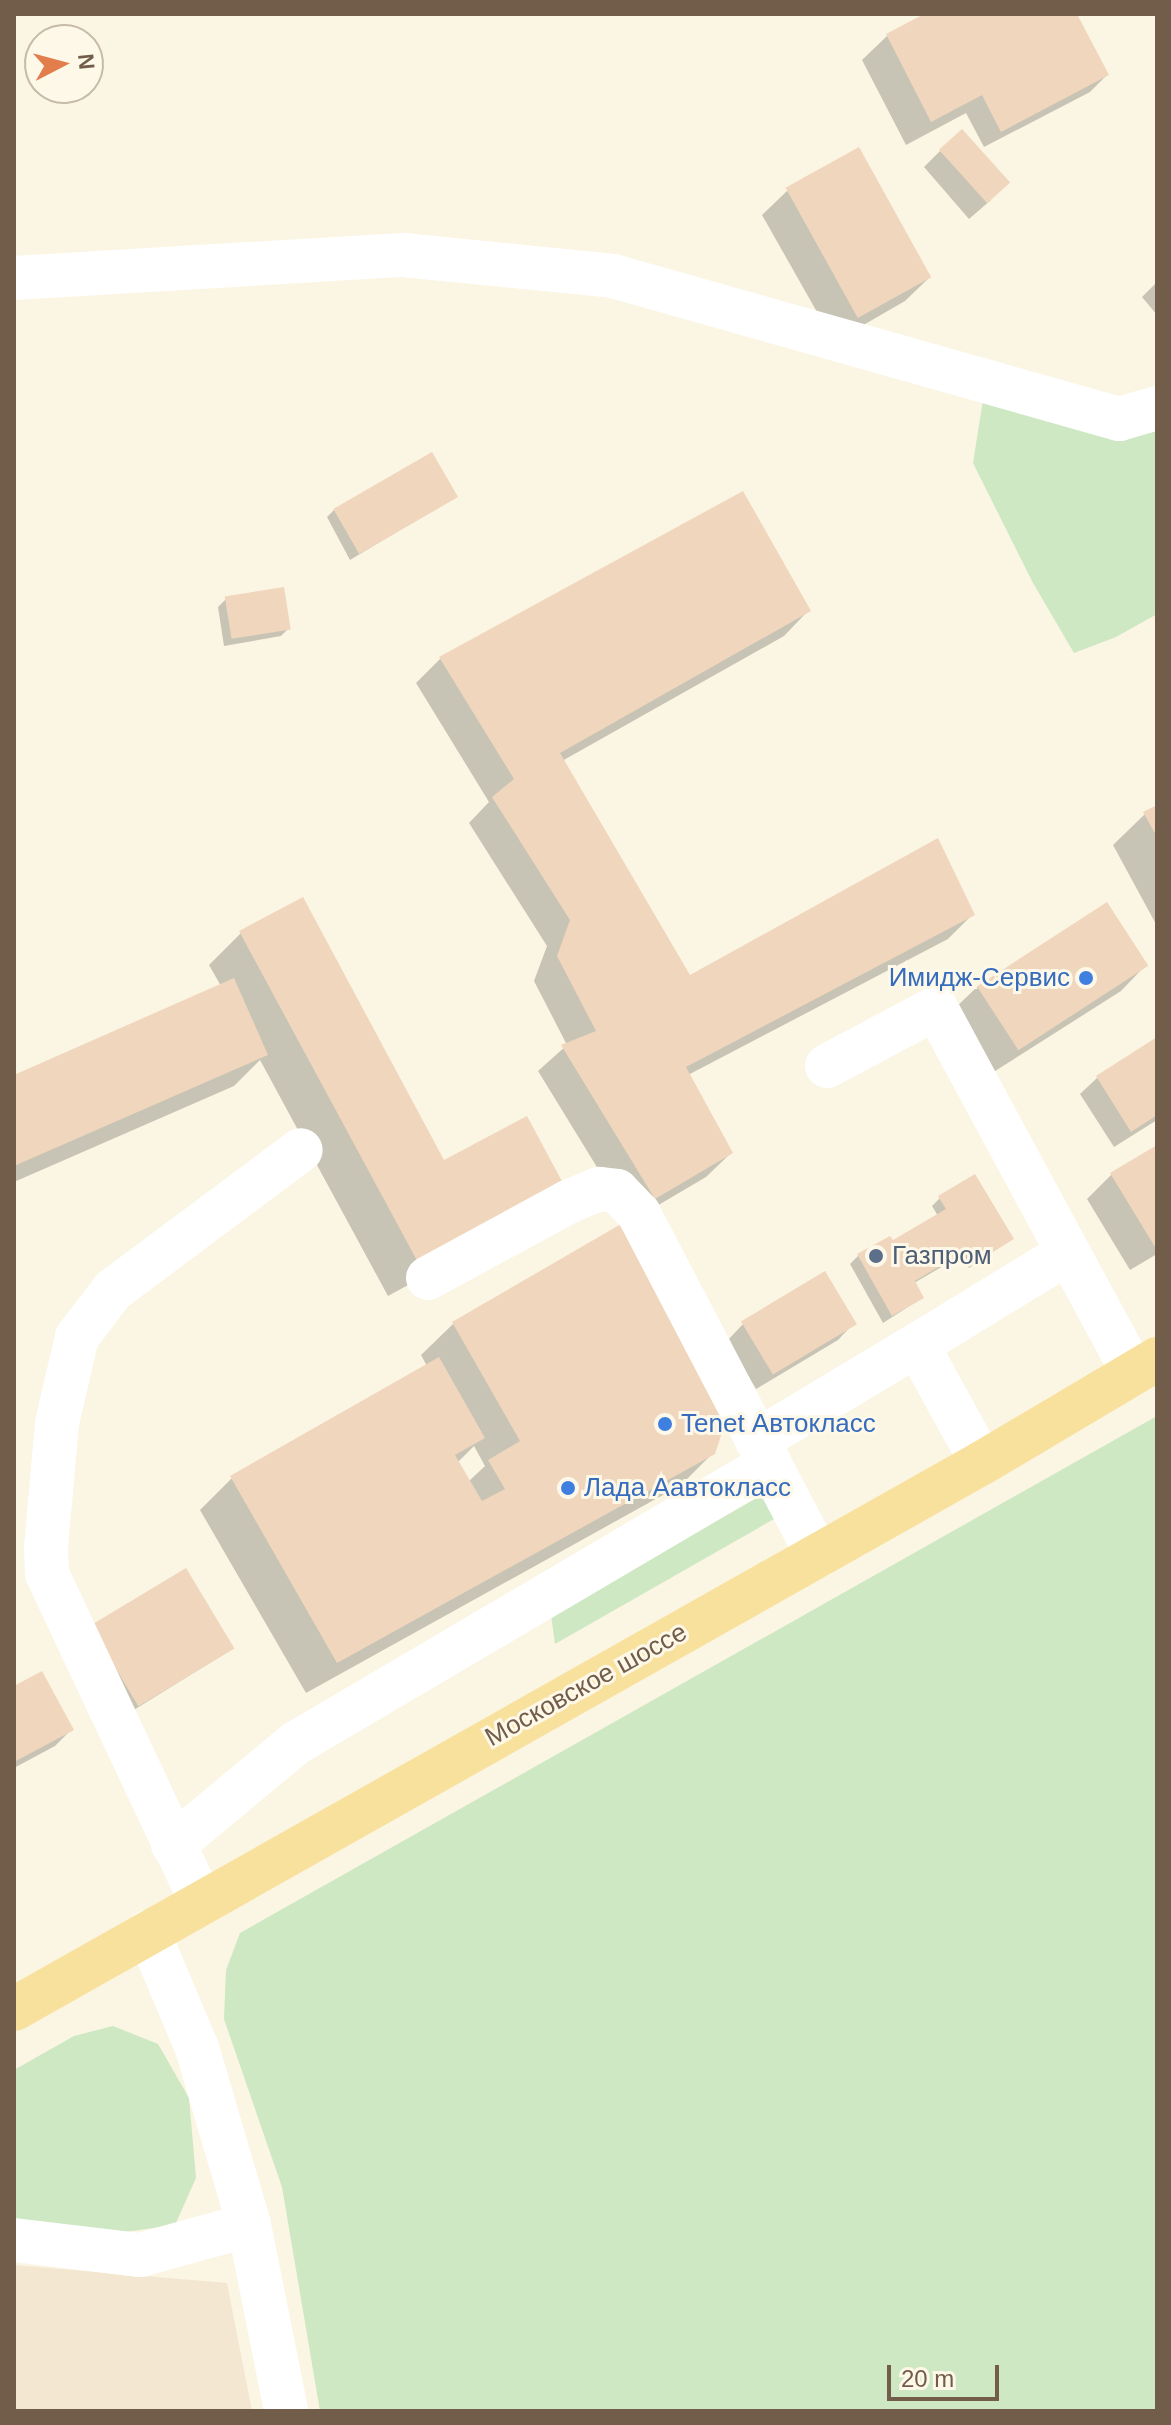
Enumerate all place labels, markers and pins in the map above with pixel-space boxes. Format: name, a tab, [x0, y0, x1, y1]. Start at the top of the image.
place label: Имидж-Сервис	[889, 962, 1070, 994]
marker: Имидж-Сервис	[1077, 969, 1095, 987]
place label: Газпром	[892, 1240, 992, 1272]
marker: Газпром	[867, 1247, 885, 1265]
place label: Tenet Автокласс	[681, 1408, 876, 1440]
marker: Tenet Автокласс	[656, 1415, 674, 1433]
place label: Лада Аавтокласс	[584, 1472, 791, 1504]
marker: Лада Аавтокласс	[559, 1479, 577, 1497]

